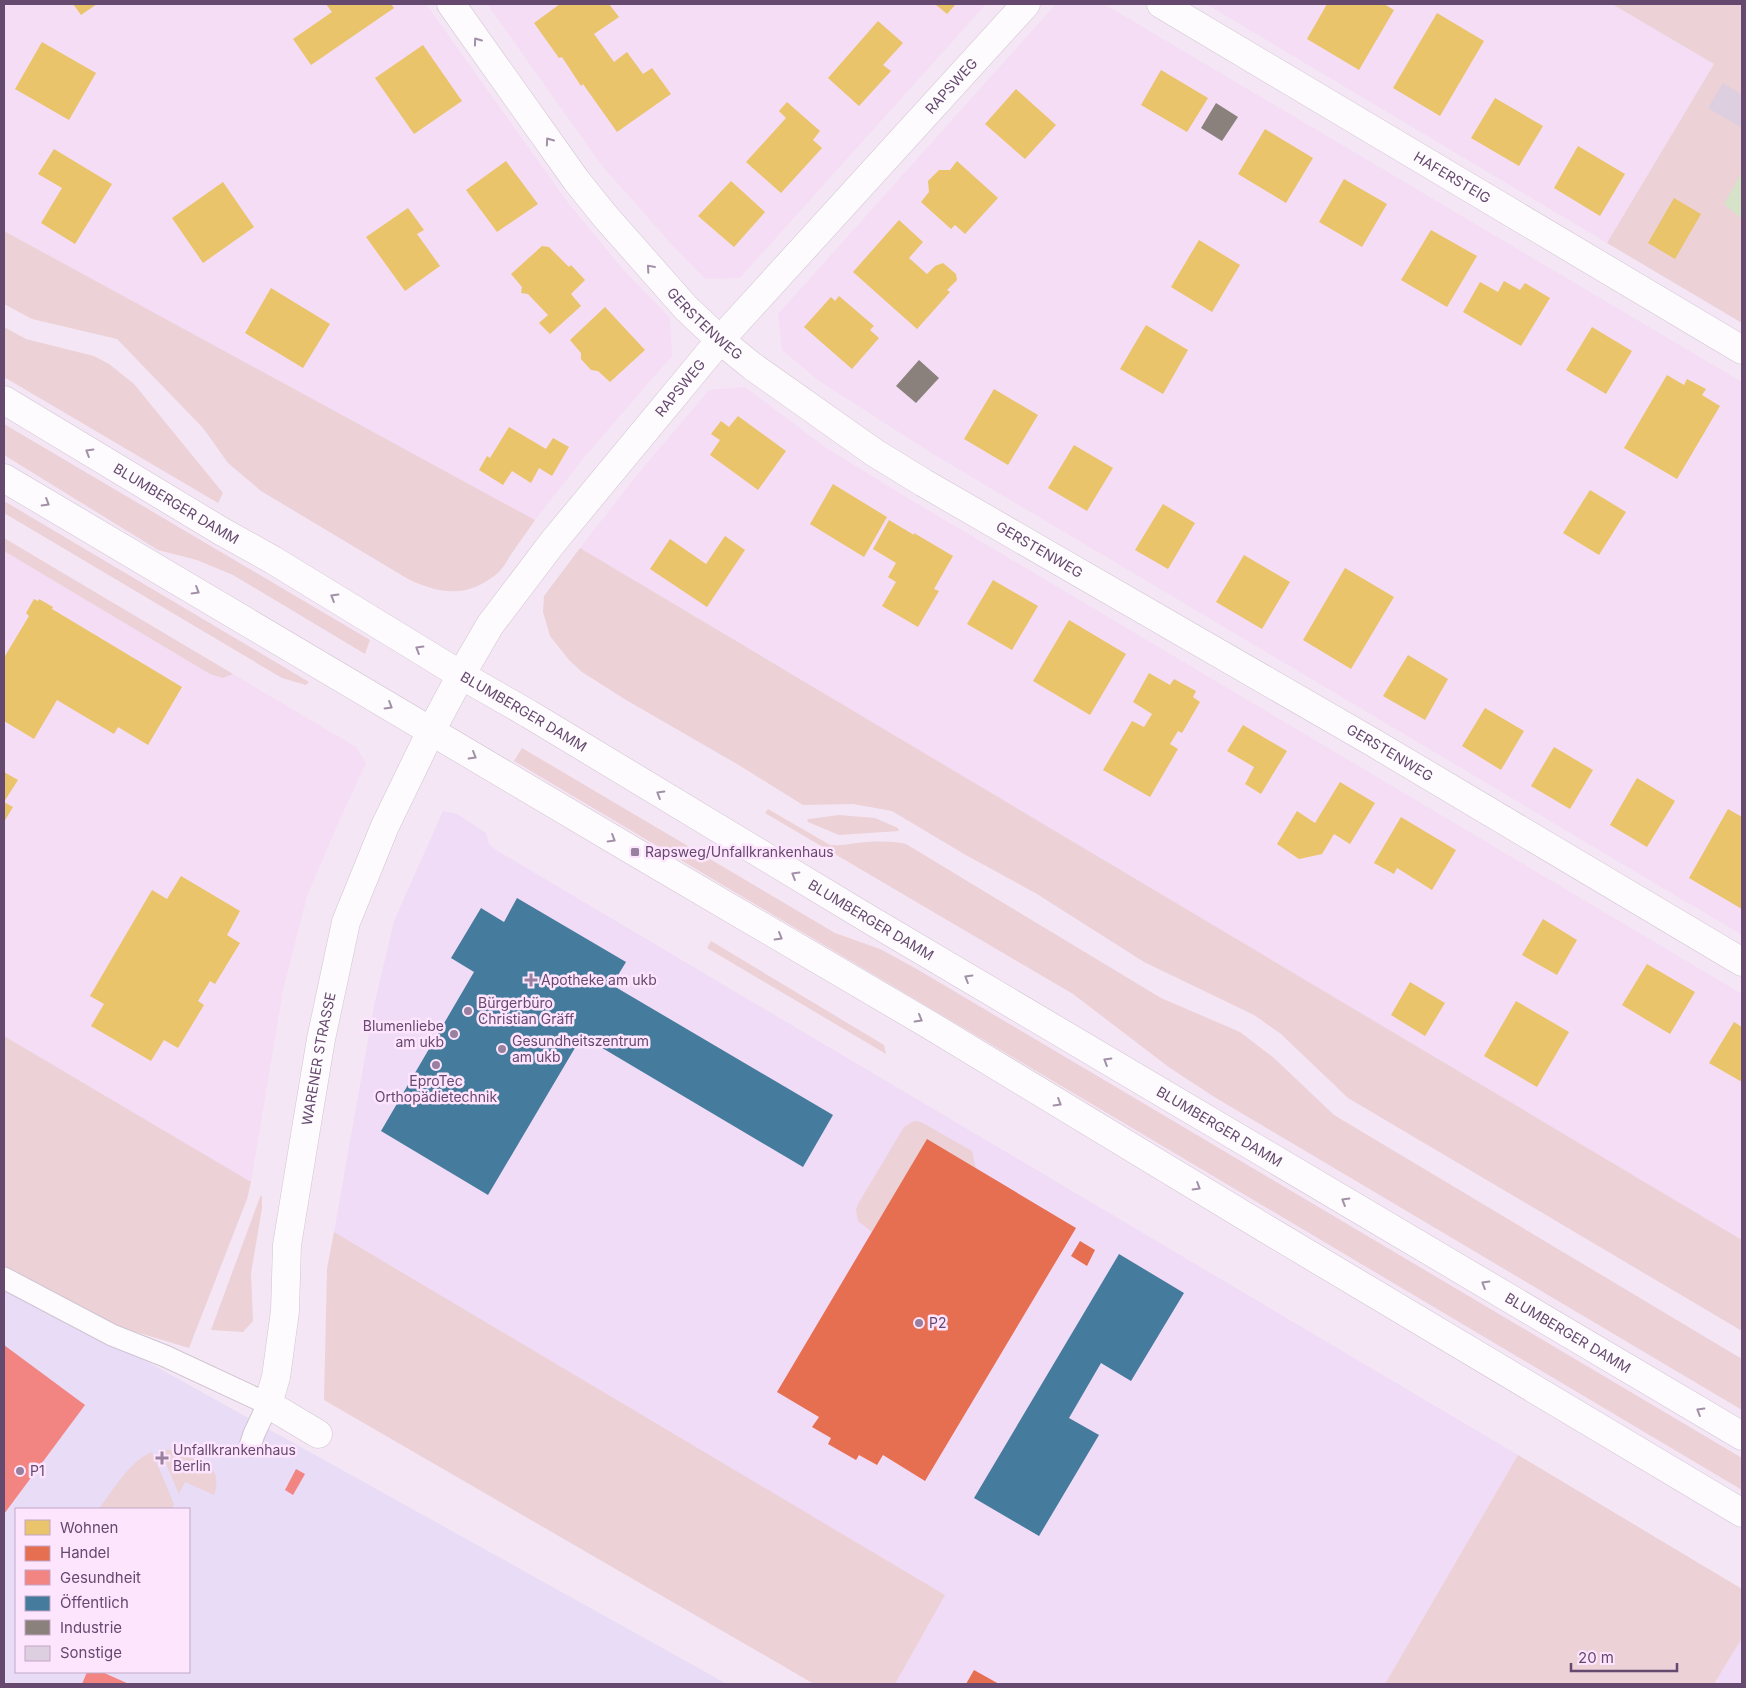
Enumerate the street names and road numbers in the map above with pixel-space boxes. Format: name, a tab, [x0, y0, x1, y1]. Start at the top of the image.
street label: RAPSWEG	[921, 54, 981, 117]
street label: HAFERSTEIG	[1411, 148, 1494, 206]
street label: GERSTENWEG	[664, 284, 746, 363]
street label: RAPSWEG	[651, 356, 709, 420]
street label: BLUMBERGER DAMM	[111, 459, 242, 547]
street label: GERSTENWEG	[993, 517, 1086, 581]
street label: BLUMBERGER DAMM	[458, 668, 590, 755]
street label: GERSTENWEG	[1344, 720, 1436, 784]
street label: BLUMBERGER DAMM	[805, 876, 937, 964]
street label: WARENER STRASSE	[298, 990, 339, 1127]
street label: BLUMBERGER DAMM	[1154, 1082, 1286, 1170]
street label: BLUMBERGER DAMM	[1502, 1289, 1634, 1376]

